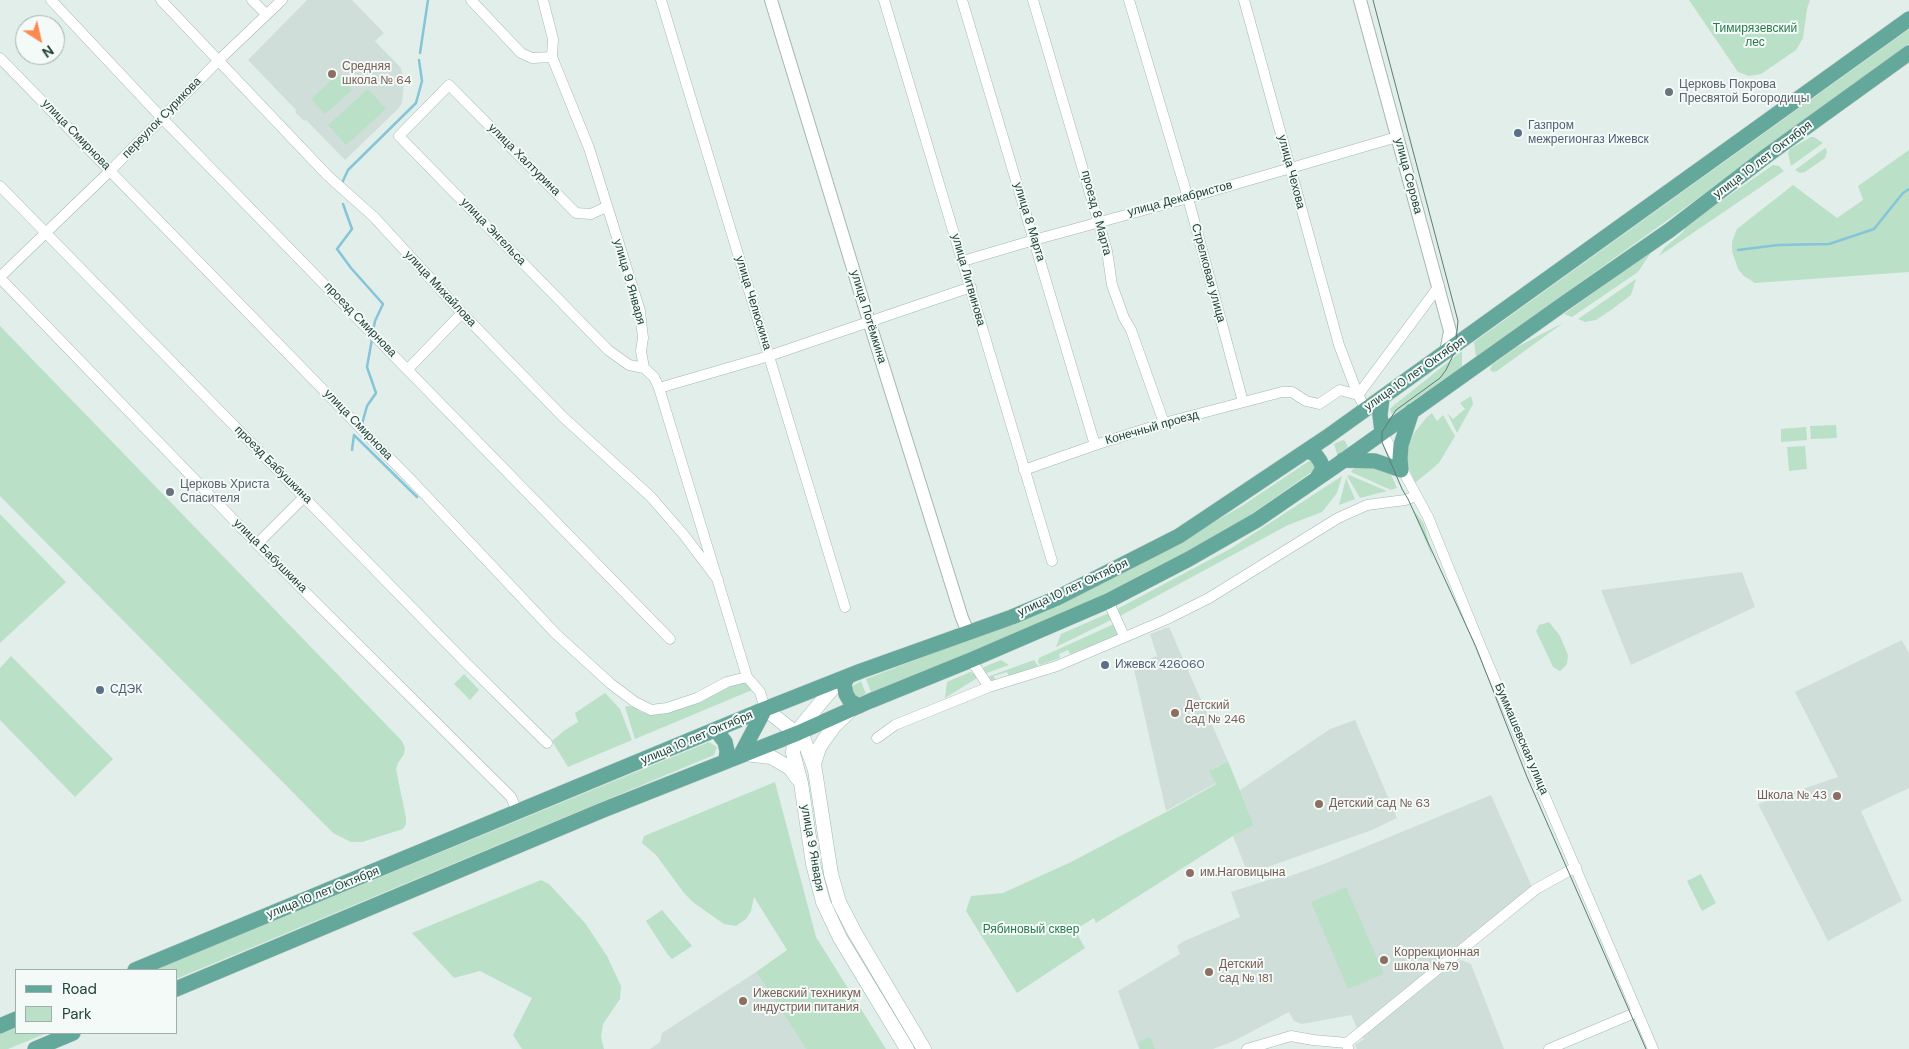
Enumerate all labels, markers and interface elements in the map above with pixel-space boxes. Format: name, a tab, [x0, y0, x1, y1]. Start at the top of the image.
north arrow	[15, 15, 65, 65]
park label: Тимирязевский лес	[1713, 22, 1797, 50]
text: N	[39, 41, 57, 62]
place label: Средняя школа № 64	[342, 60, 411, 88]
marker: Средняя школа № 64	[326, 68, 338, 80]
street label: переулок Сурикова	[120, 74, 204, 162]
place label: Церковь Покрова Пресвятой Богородицы	[1679, 78, 1809, 106]
marker: Церковь Покрова Пресвятой Богородицы	[1663, 86, 1675, 98]
street label: улица Смирнова	[39, 97, 113, 173]
street label: улица 10 лет Октября	[1711, 118, 1815, 202]
place label: Газпром межрегионгаз Ижевск	[1528, 119, 1649, 147]
street label: улица Халтурина	[485, 121, 563, 199]
marker: Газпром межрегионгаз Ижевск	[1512, 127, 1524, 139]
street label: улица Чехова	[1274, 133, 1308, 211]
street label: улица Серова	[1391, 137, 1425, 215]
street label: проезд 8 Марта	[1078, 169, 1114, 257]
street label: улица Декабристов	[1126, 178, 1234, 220]
street label: улица 8 Марта	[1010, 181, 1048, 263]
street label: улица Энгельса	[457, 195, 529, 269]
street label: Стрелковая улица	[1188, 222, 1228, 324]
street label: улица Литвинова	[948, 232, 988, 328]
street label: улица 9 Января	[610, 238, 648, 326]
street label: улица Михайлова	[401, 248, 479, 330]
street label: улица Челюскина	[732, 254, 774, 352]
street label: улица Потёмкина	[847, 269, 889, 365]
street label: проезд Смирнова	[321, 280, 399, 360]
street label: улица 10 лет Октября	[1362, 334, 1468, 414]
street label: улица Смирнова	[321, 387, 395, 463]
street label: Конечный проезд	[1104, 408, 1200, 448]
street label: проезд Бабушкина	[231, 423, 315, 507]
place label: Церковь Христа Спасителя	[180, 478, 270, 506]
marker: Церковь Христа Спасителя	[164, 486, 176, 498]
street label: улица Бабушкина	[230, 516, 310, 596]
street label: улица 10 лет Октября	[1016, 556, 1130, 620]
place label: Ижевск 426060	[1115, 658, 1205, 672]
marker: Ижевск 426060	[1099, 659, 1111, 671]
street label: Буммашевская улица	[1491, 681, 1551, 797]
place label: СДЭК	[110, 683, 142, 697]
marker: СДЭК	[94, 684, 106, 696]
place label: Детский сад № 246	[1185, 699, 1245, 727]
marker: Детский сад № 246	[1169, 707, 1181, 719]
street label: улица 10 лет Октября	[639, 708, 755, 768]
place label: Школа № 43	[1757, 789, 1827, 803]
marker: Школа № 43	[1831, 790, 1843, 802]
place label: Детский сад № 63	[1329, 797, 1430, 811]
marker: Детский сад № 63	[1313, 798, 1325, 810]
street label: улица 9 Января	[797, 803, 827, 893]
street label: улица 10 лет Октября	[265, 864, 381, 922]
place label: им.Наговицына	[1200, 866, 1285, 880]
marker: им.Наговицына	[1184, 867, 1196, 879]
park label: Рябиновый сквер	[983, 923, 1079, 937]
place label: Коррекционная школа №79	[1394, 946, 1480, 974]
marker: Коррекционная школа №79	[1378, 954, 1390, 966]
place label: Детский сад № 181	[1219, 958, 1272, 986]
marker: Детский сад № 181	[1203, 966, 1215, 978]
legend	[15, 969, 178, 1034]
text: Road	[62, 979, 97, 999]
place label: Ижевский техникум индустрии питания	[753, 987, 861, 1015]
marker: Ижевский техникум индустрии питания	[737, 995, 749, 1007]
text: Park	[62, 1004, 92, 1024]

